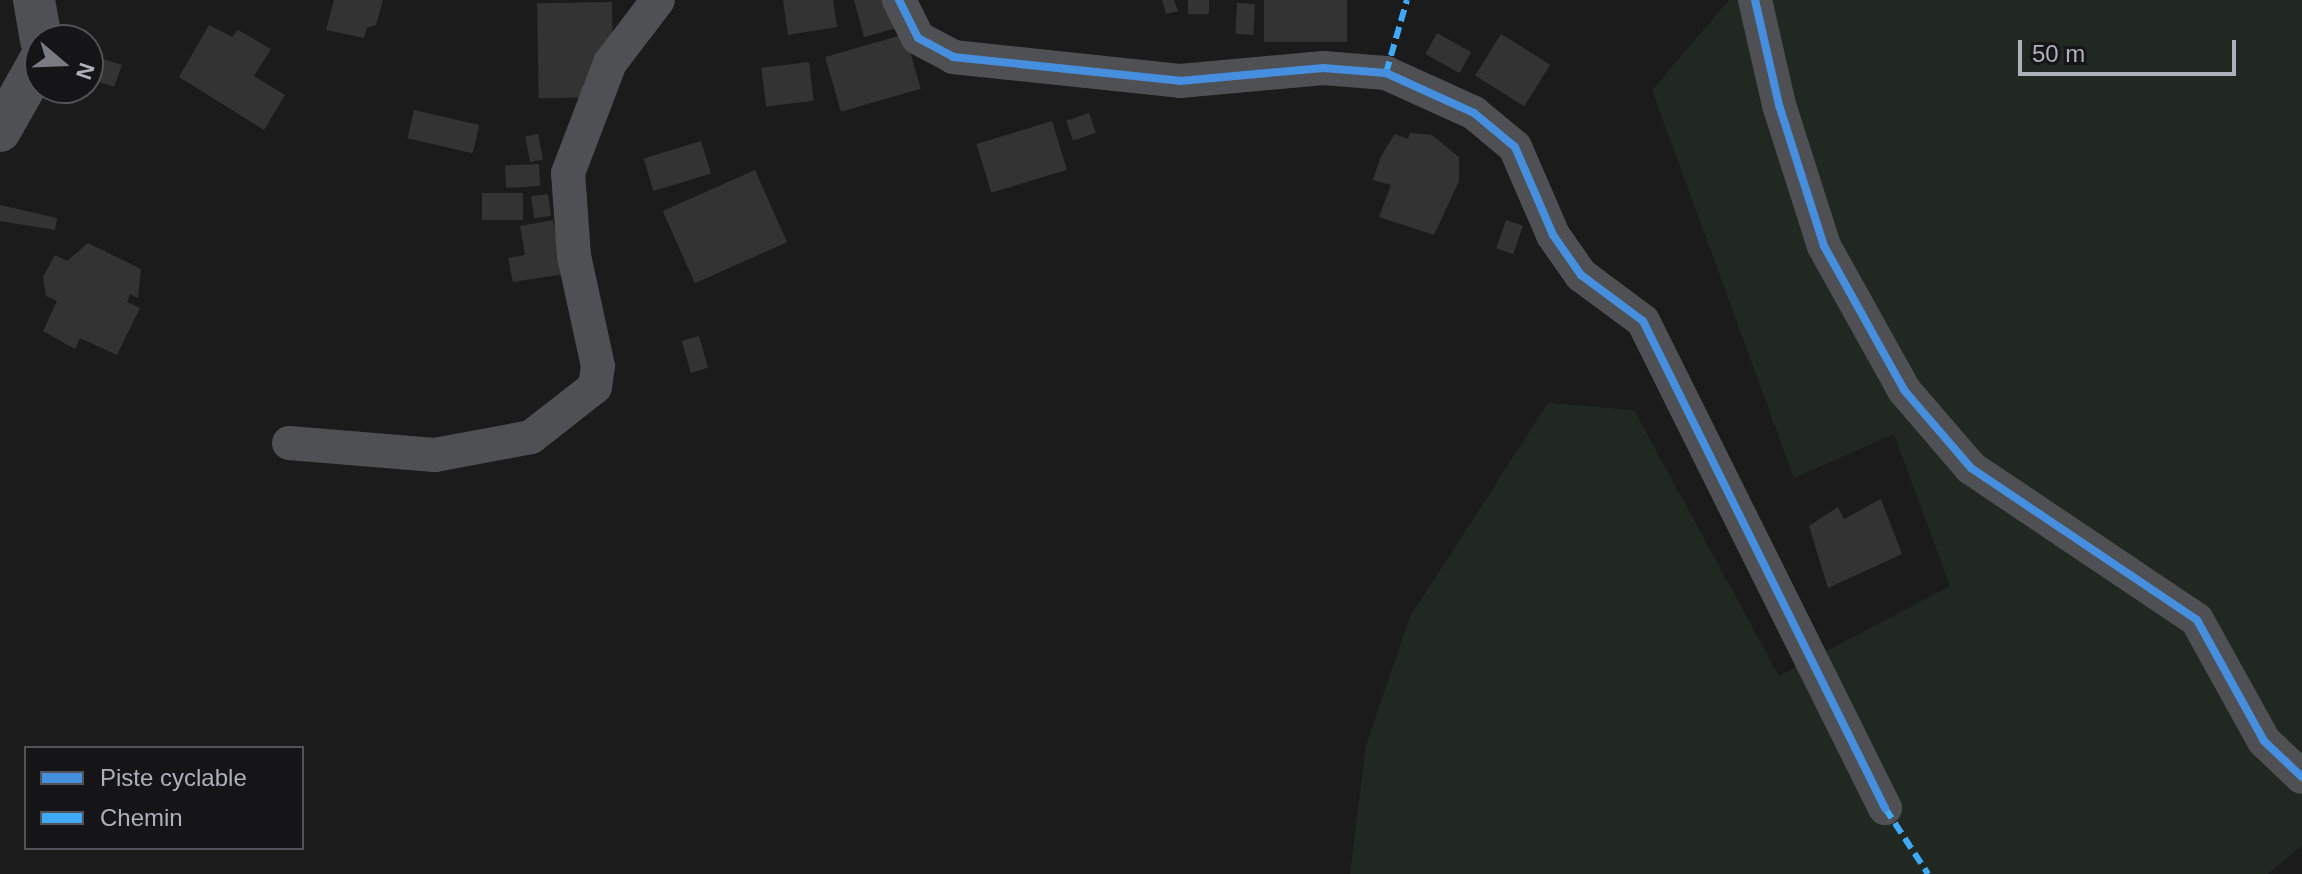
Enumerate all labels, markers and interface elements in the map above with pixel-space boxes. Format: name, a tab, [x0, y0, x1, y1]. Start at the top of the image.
north arrow	[24, 24, 104, 104]
scale bar	[2022, 24, 2240, 74]
text: 50 m	[2032, 40, 2085, 67]
text: N	[71, 60, 100, 83]
legend	[24, 746, 304, 850]
text: Piste cyclable	[100, 764, 247, 791]
text: Chemin	[100, 804, 183, 831]

